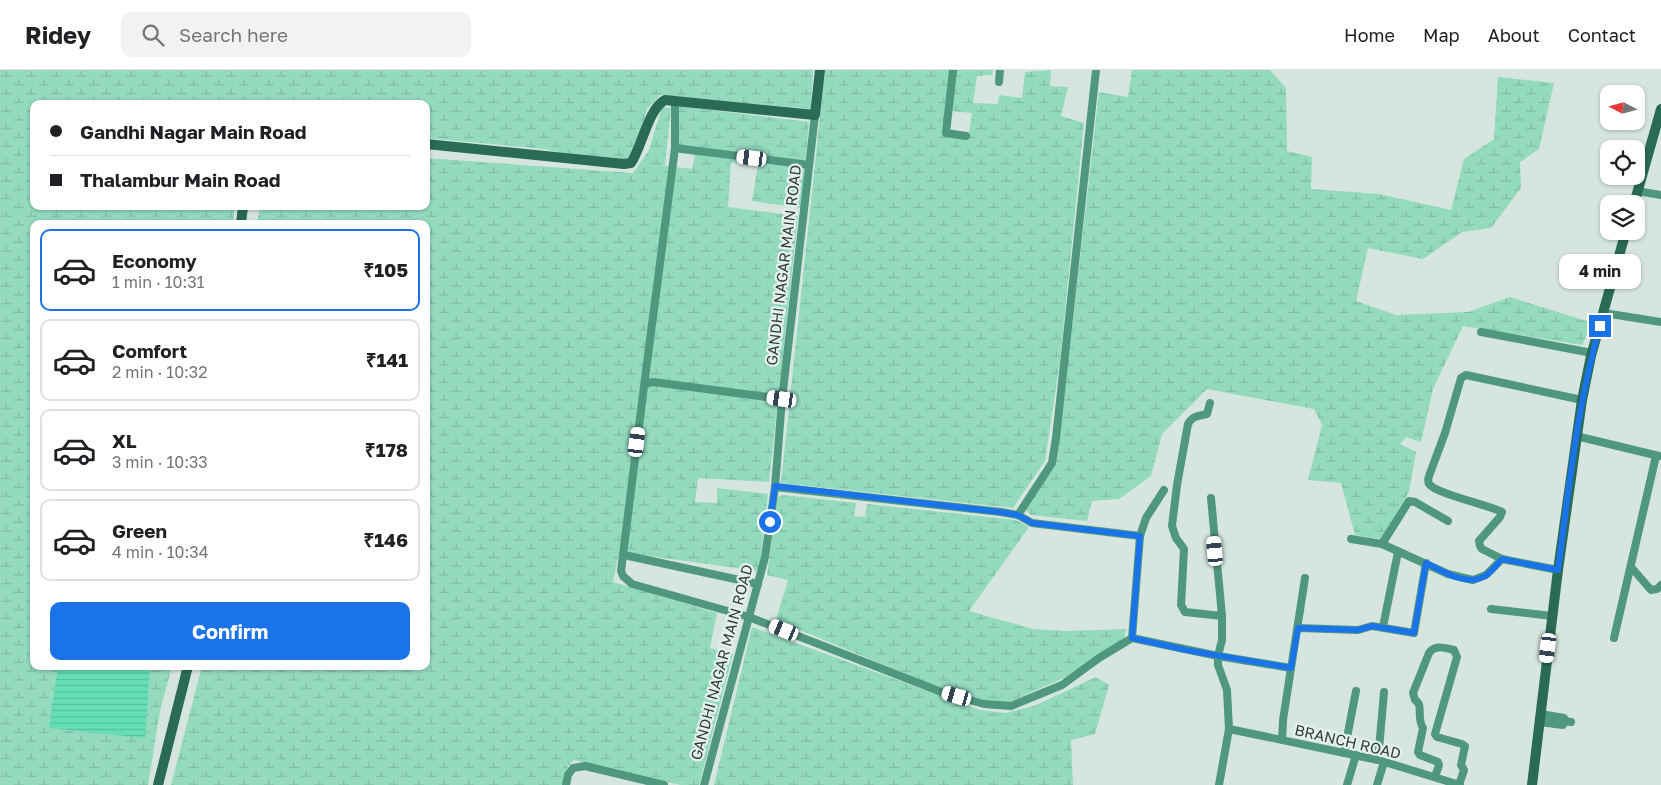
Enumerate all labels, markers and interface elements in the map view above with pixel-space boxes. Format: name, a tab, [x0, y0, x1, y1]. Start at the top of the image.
search box	[121, 12, 471, 57]
text: Ridey	[25, 20, 91, 49]
icon: search	[139, 21, 167, 49]
text: Search here	[179, 23, 288, 46]
text: Home	[1344, 24, 1395, 46]
text: Map	[1423, 24, 1460, 46]
text: About	[1488, 24, 1540, 46]
text: Contact	[1568, 24, 1636, 46]
north arrow	[1600, 85, 1645, 130]
map controls	[1600, 85, 1645, 240]
text: Gandhi Nagar Main Road	[80, 120, 306, 143]
button: locate	[1600, 140, 1645, 185]
car	[736, 149, 767, 167]
street label: GANDHI NAGAR MAIN ROAD	[762, 164, 804, 366]
text: Thalambur Main Road	[80, 168, 280, 191]
button: layers	[1600, 195, 1645, 240]
icon: car	[52, 248, 97, 293]
text: Economy	[112, 249, 197, 272]
callout: 4 min	[1559, 254, 1641, 288]
text: ₹105	[363, 258, 408, 281]
text: 4 min	[1579, 261, 1621, 281]
text: 1 min · 10:31	[112, 272, 204, 292]
route end	[1589, 315, 1611, 337]
icon: car	[52, 338, 97, 383]
text: Comfort	[112, 339, 187, 362]
text: ₹141	[366, 348, 408, 371]
text: 2 min · 10:32	[112, 362, 208, 382]
car	[766, 389, 797, 409]
car	[627, 426, 646, 458]
icon: car	[52, 428, 97, 473]
text: XL	[112, 429, 137, 452]
text: ₹178	[365, 438, 408, 461]
text: 3 min · 10:33	[112, 452, 208, 472]
route start	[759, 511, 781, 533]
icon: car	[52, 518, 97, 563]
text: Green	[112, 519, 167, 542]
text: ₹146	[363, 528, 408, 551]
car	[1206, 535, 1223, 567]
text: 4 min · 10:34	[112, 542, 208, 562]
street label: GANDHI NAGAR MAIN ROAD	[686, 562, 756, 762]
button: Confirm	[50, 602, 410, 660]
car	[767, 617, 800, 643]
car	[1538, 632, 1557, 664]
car	[940, 685, 973, 707]
street label: BRANCH ROAD	[1293, 720, 1403, 762]

